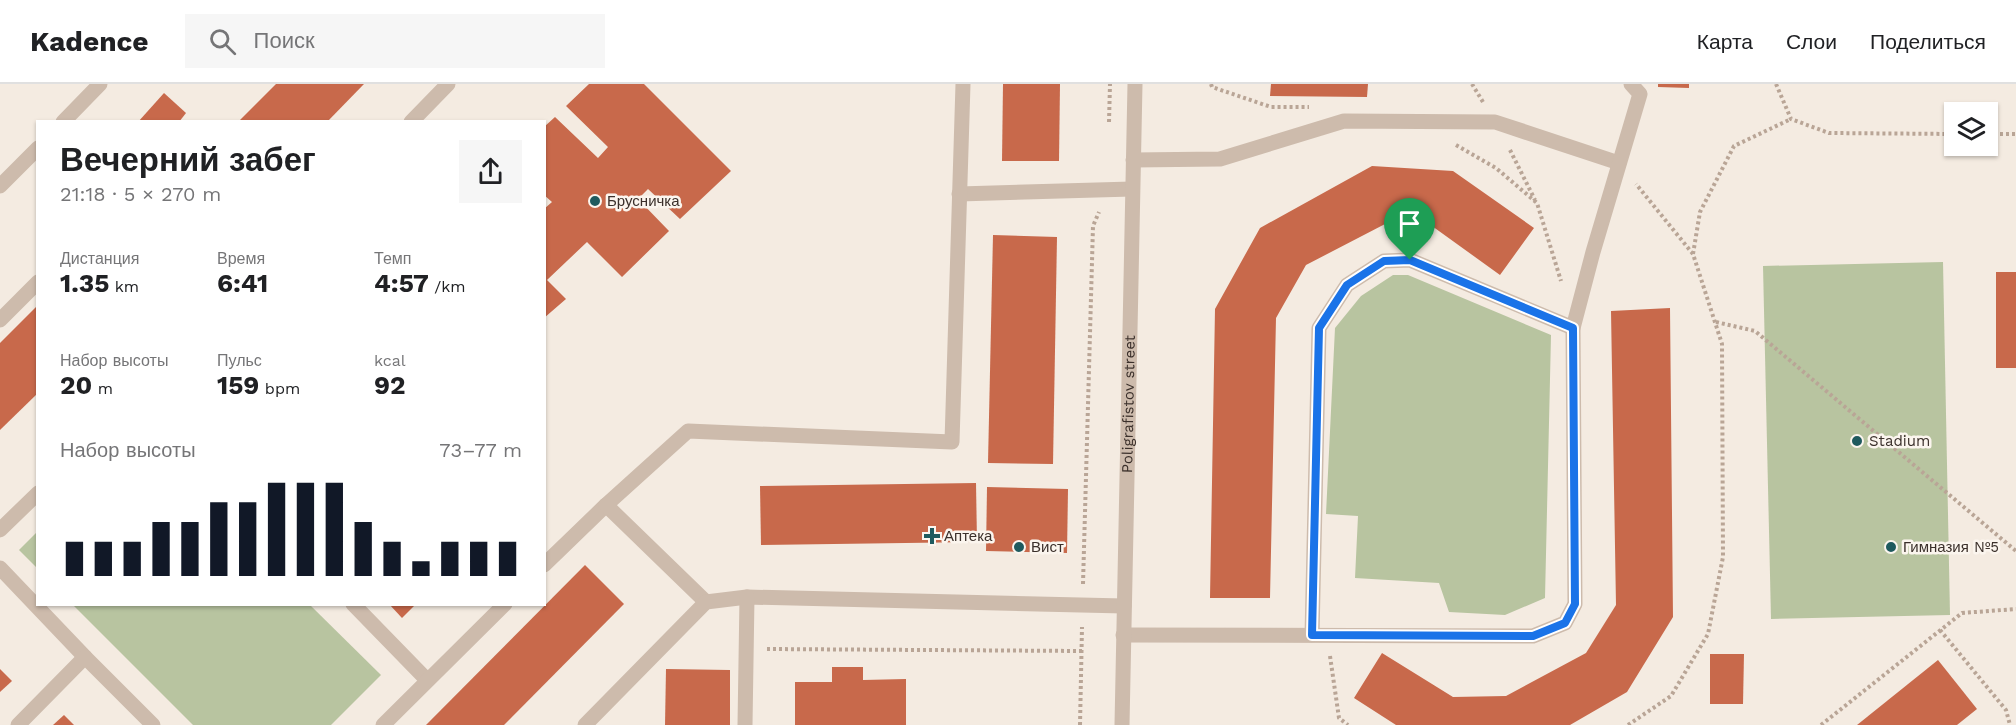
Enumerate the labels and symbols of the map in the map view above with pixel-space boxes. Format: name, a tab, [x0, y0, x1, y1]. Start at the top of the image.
place label: Брусничка	[607, 192, 680, 210]
marker: Брусничка	[588, 194, 602, 208]
pin	[1384, 198, 1435, 260]
street label: Poligrafistov street	[1118, 334, 1139, 473]
place label: Stadium	[1869, 432, 1930, 450]
marker: Stadium	[1850, 434, 1864, 448]
place label: Аптека	[944, 527, 993, 545]
marker: Аптека	[925, 529, 939, 543]
place label: Вист	[1031, 538, 1064, 556]
place label: Гимназия №5	[1903, 538, 1999, 556]
marker: Вист	[1012, 540, 1026, 554]
marker: Гимназия №5	[1884, 540, 1898, 554]

